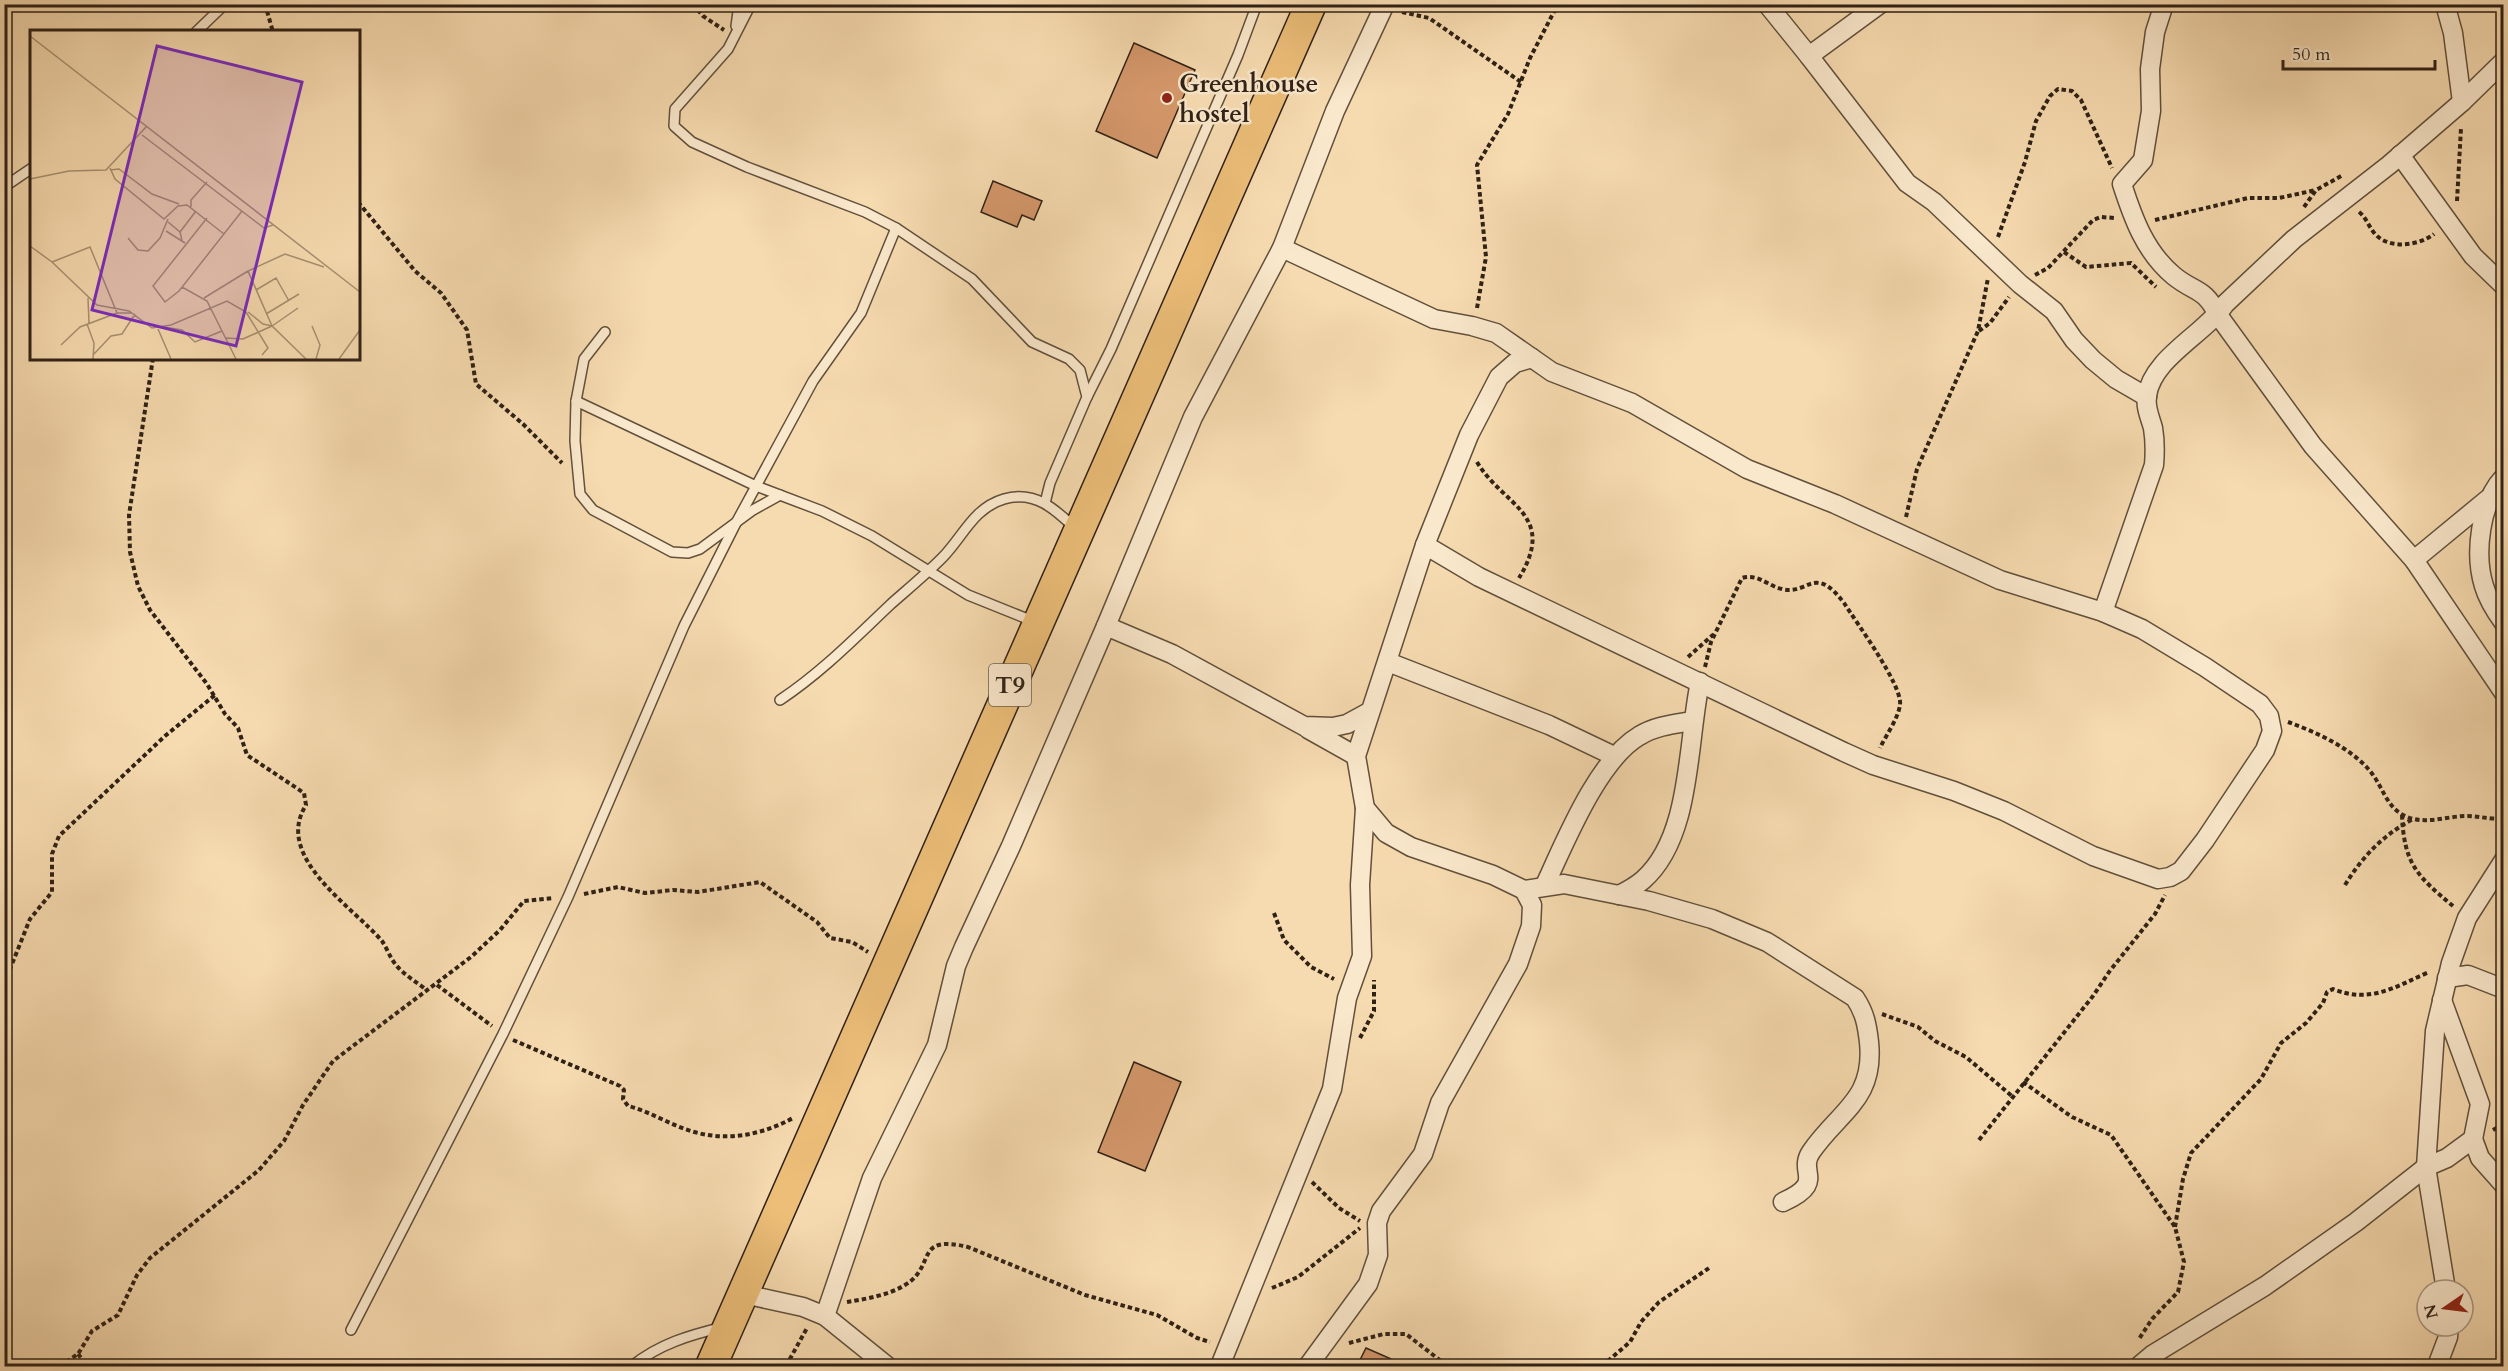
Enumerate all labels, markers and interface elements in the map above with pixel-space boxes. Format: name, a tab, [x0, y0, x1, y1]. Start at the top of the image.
inset map	[30, 30, 360, 360]
scale bar	[2283, 33, 2434, 71]
text: 50 m	[2292, 42, 2331, 67]
place label: Greenhouse hostel	[1179, 66, 1318, 131]
marker: Greenhouse hostel	[1160, 91, 1174, 105]
road number: T9	[989, 664, 1031, 706]
north arrow	[2415, 1278, 2475, 1338]
text: N	[2419, 1302, 2444, 1321]

